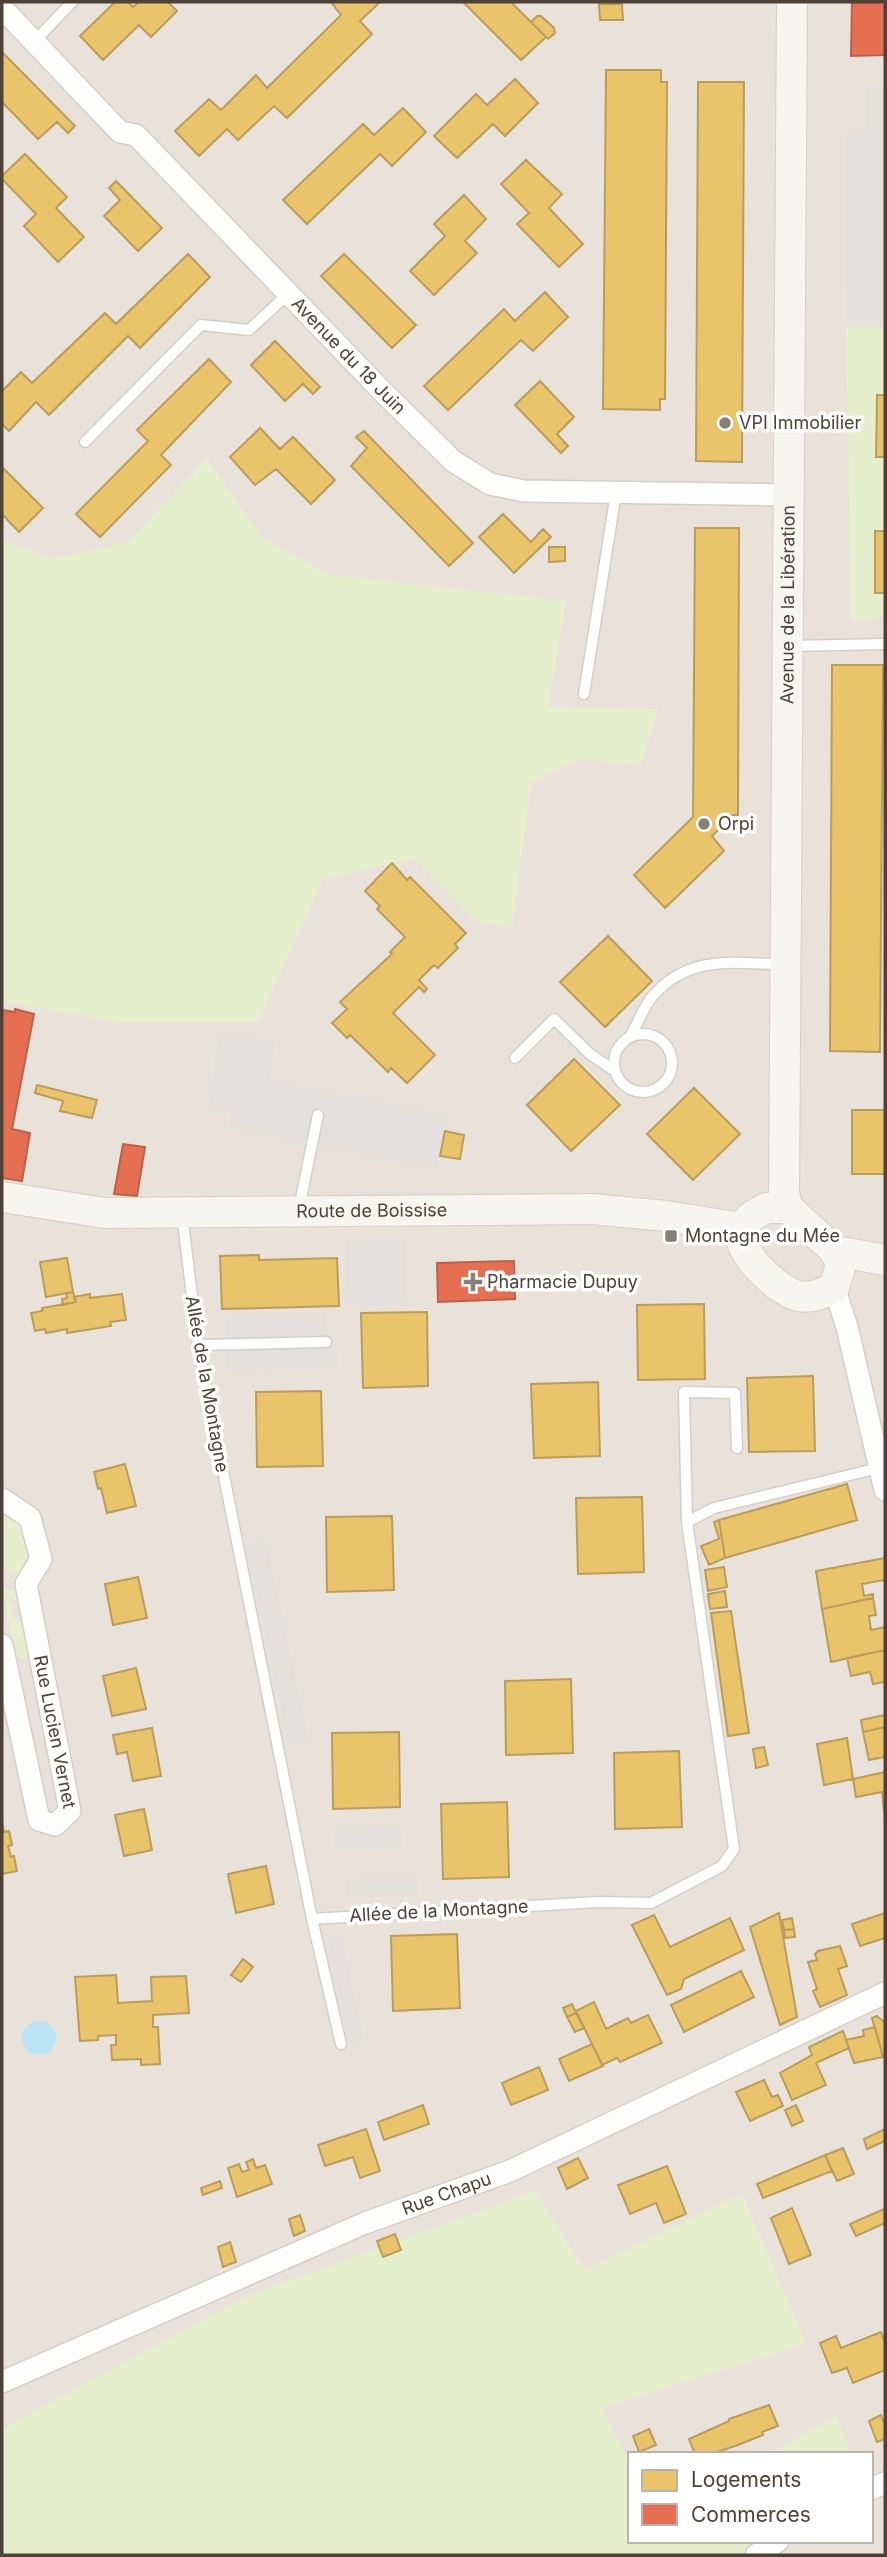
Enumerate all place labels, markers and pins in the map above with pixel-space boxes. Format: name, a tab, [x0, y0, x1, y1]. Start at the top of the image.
place label: VPI Immobilier	[739, 412, 862, 433]
marker: VPI Immobilier	[717, 415, 733, 431]
place label: Orpi	[718, 813, 754, 834]
marker: Orpi	[696, 816, 712, 832]
place label: Montagne du Mée	[685, 1225, 840, 1246]
marker: Montagne du Mée	[663, 1228, 679, 1244]
place label: Pharmacie Dupuy	[487, 1271, 638, 1292]
marker: Pharmacie Dupuy	[465, 1274, 481, 1290]

